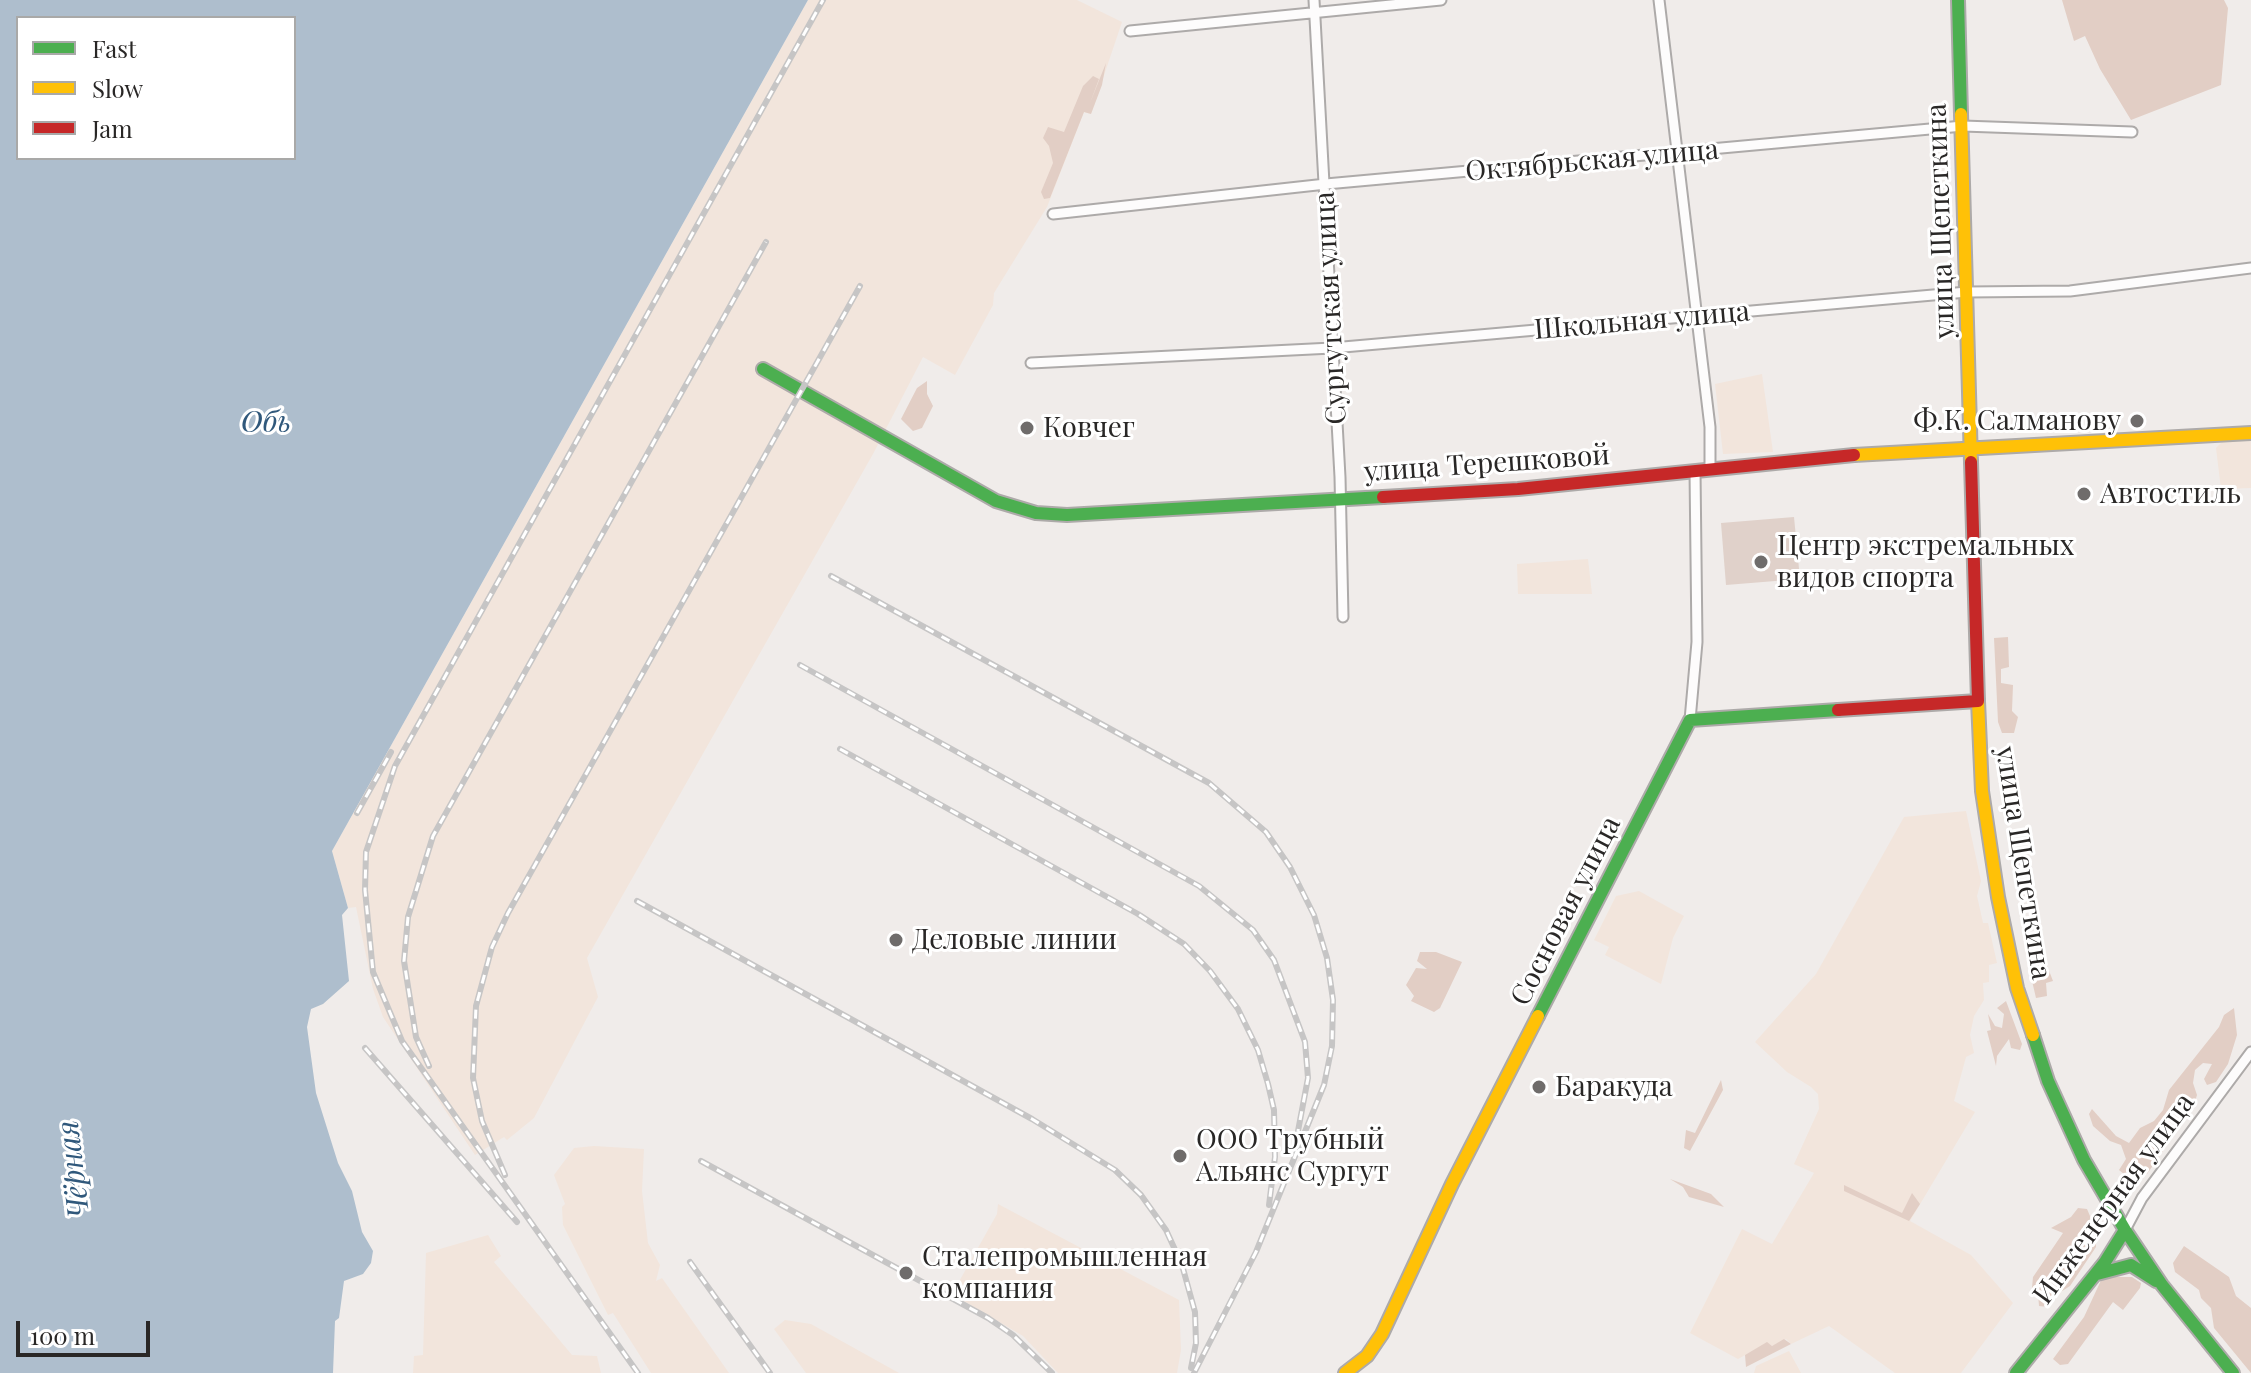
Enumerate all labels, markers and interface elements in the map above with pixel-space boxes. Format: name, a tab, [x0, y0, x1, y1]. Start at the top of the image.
legend	[16, 16, 296, 160]
text: Fast	[92, 32, 137, 64]
text: Slow	[92, 72, 143, 104]
street label: улица Щепеткина	[1920, 103, 1962, 339]
text: Jam	[92, 112, 133, 144]
street label: Октябрьская улица	[1464, 133, 1720, 189]
street label: Сургутская улица	[1308, 191, 1354, 425]
street label: Школьная улица	[1533, 295, 1751, 347]
place label: Ф.К. Салманову	[1914, 404, 2121, 438]
water label: Обь	[241, 405, 291, 441]
place label: Ковчег	[1043, 411, 1135, 445]
marker: Ф.К. Салманову	[2128, 412, 2146, 430]
marker: Ковчег	[1018, 419, 1036, 437]
street label: улица Терешковой	[1363, 439, 1611, 489]
place label: Автостиль	[2100, 477, 2241, 511]
marker: Автостиль	[2075, 485, 2093, 503]
place label: Центр экстремальных видов спорта	[1777, 529, 2074, 595]
marker: Центр экстремальных видов спорта	[1752, 553, 1770, 571]
street label: улица Щепеткина	[1988, 744, 2058, 982]
street label: Сосновая улица	[1504, 811, 1628, 1011]
place label: Деловые линии	[912, 923, 1117, 957]
marker: Деловые линии	[887, 931, 905, 949]
place label: Баракуда	[1555, 1070, 1673, 1104]
marker: Баракуда	[1530, 1078, 1548, 1096]
street label: Инженерная улица	[2026, 1087, 2202, 1311]
water label: Чёрная	[50, 1118, 98, 1220]
place label: ООО Трубный Альянс Сургут	[1196, 1123, 1389, 1189]
marker: ООО Трубный Альянс Сургут	[1171, 1147, 1189, 1165]
place label: Сталепромышленная компания	[922, 1240, 1207, 1306]
marker: Сталепромышленная компания	[897, 1264, 915, 1282]
scale bar	[20, 1305, 154, 1355]
text: 100 m	[30, 1319, 95, 1351]

